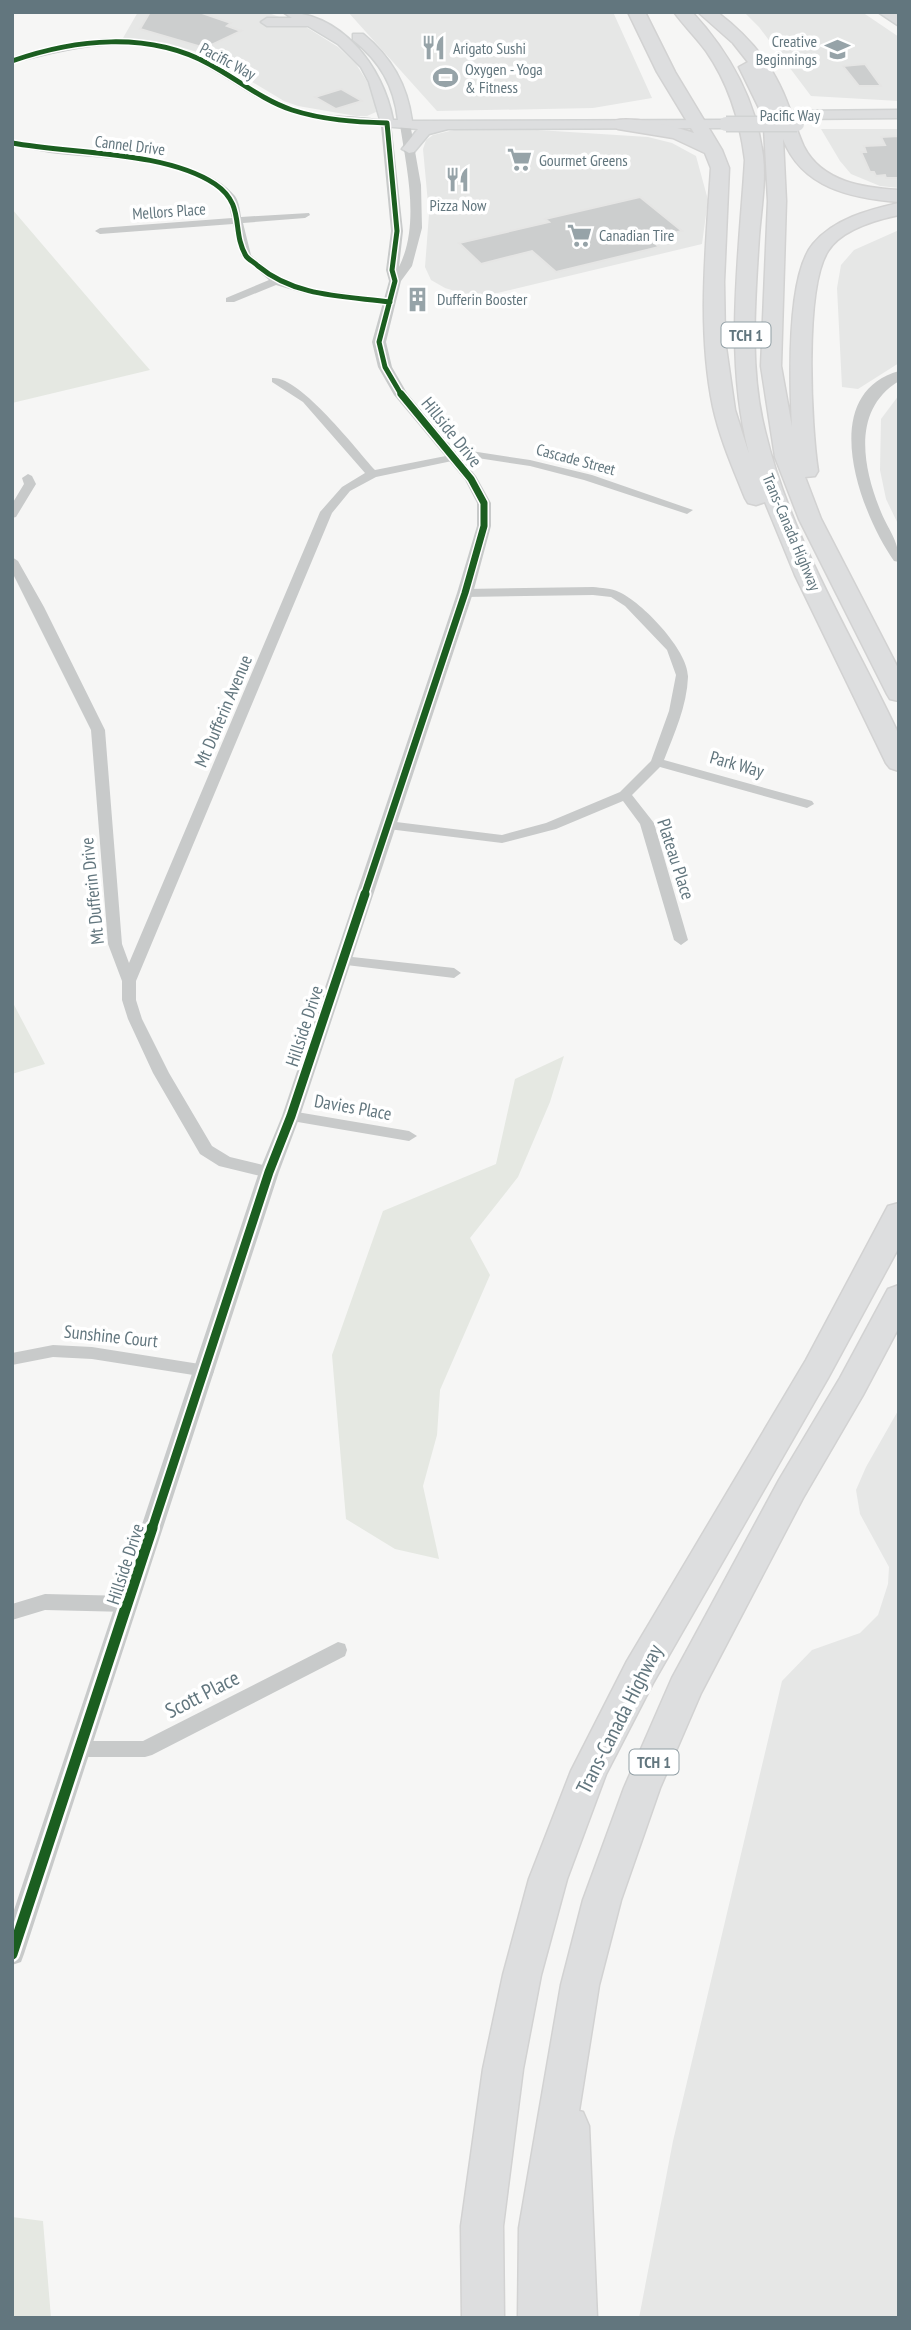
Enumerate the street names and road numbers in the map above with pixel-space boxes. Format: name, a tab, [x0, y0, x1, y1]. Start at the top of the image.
street label: Pacific Way	[197, 38, 259, 84]
street label: Pacific Way	[760, 105, 820, 125]
street label: Cannel Drive	[94, 131, 166, 159]
street label: Mellors Place	[132, 198, 206, 224]
road number: TCH 1	[722, 322, 770, 348]
street label: Hillside Drive	[417, 392, 487, 472]
street label: Cascade Street	[534, 439, 618, 479]
street label: Trans-Canada Highway	[758, 470, 826, 594]
street label: Mt Dufferin Avenue	[189, 651, 257, 771]
street label: Park Way	[707, 745, 767, 783]
street label: Plateau Place	[652, 816, 700, 902]
street label: Mt Dufferin Drive	[75, 836, 109, 946]
street label: Hillside Drive	[280, 983, 328, 1069]
street label: Davies Place	[313, 1089, 393, 1125]
street label: Sunshine Court	[63, 1320, 159, 1352]
street label: Hillside Drive	[101, 1521, 149, 1607]
street label: Trans-Canada Highway	[570, 1640, 668, 1798]
street label: Scott Place	[160, 1664, 244, 1724]
road number: TCH 1	[630, 1750, 678, 1774]

